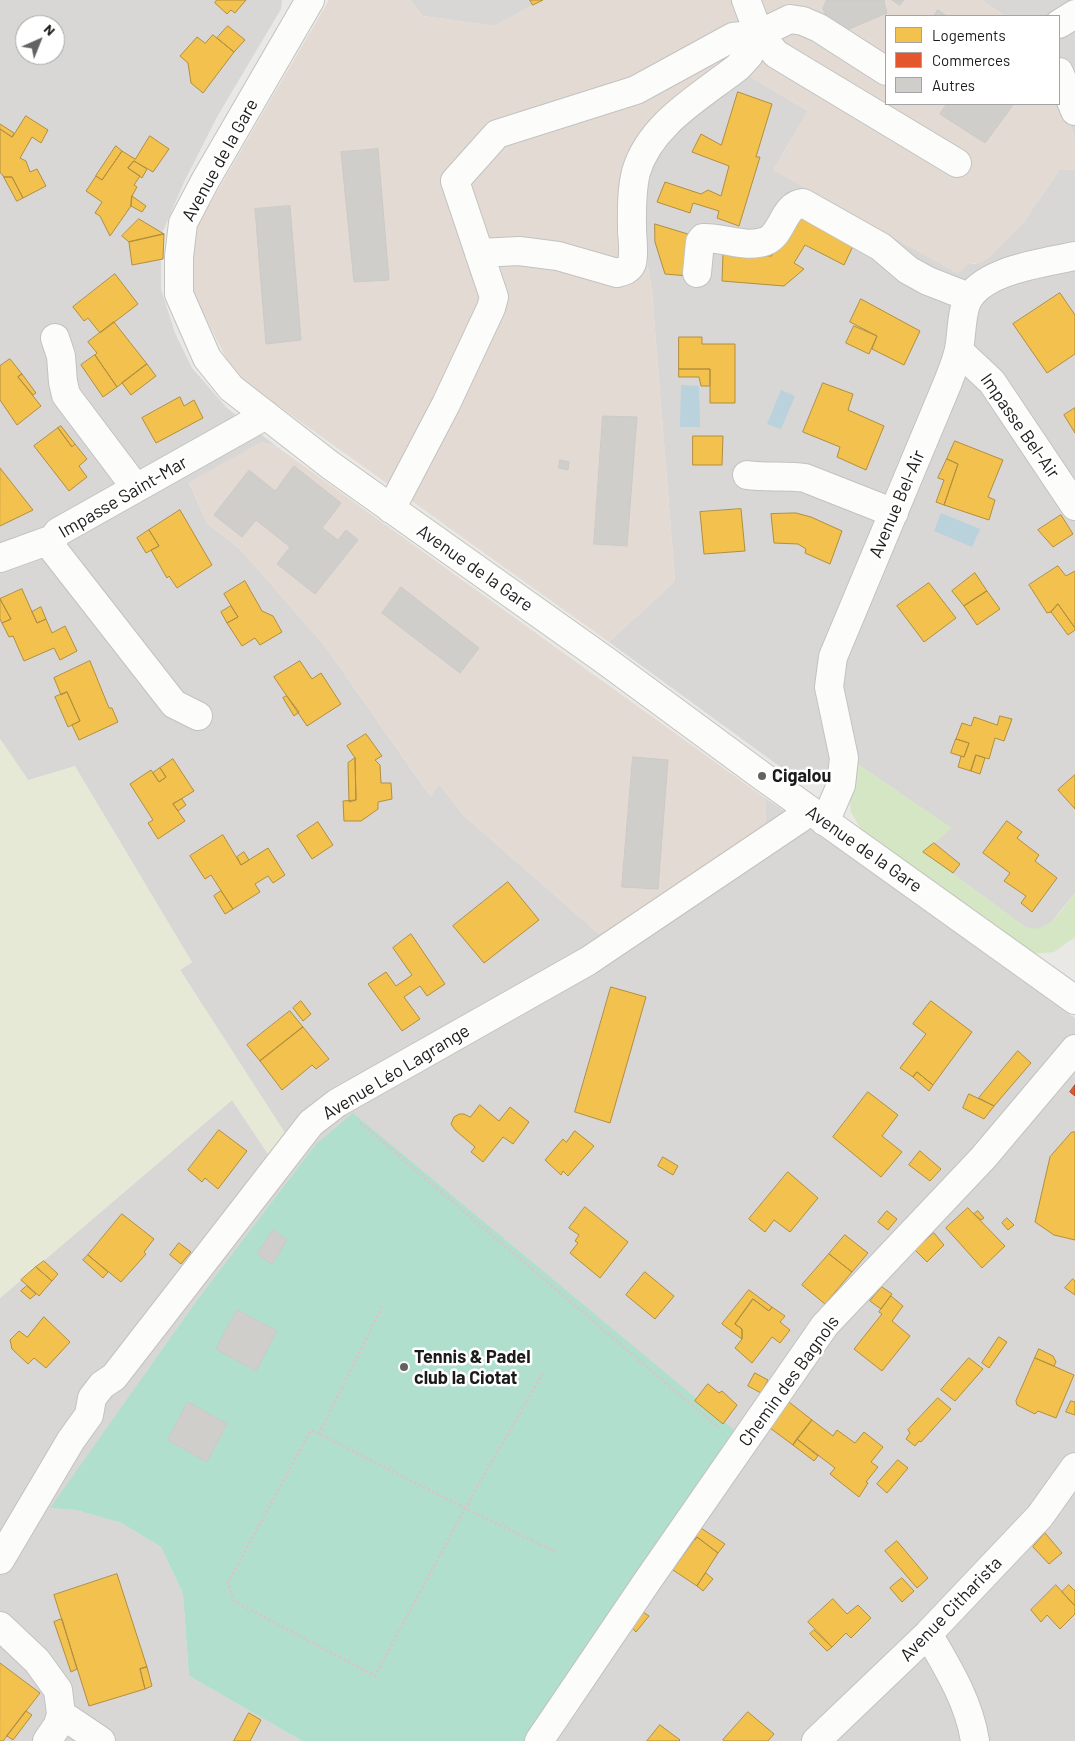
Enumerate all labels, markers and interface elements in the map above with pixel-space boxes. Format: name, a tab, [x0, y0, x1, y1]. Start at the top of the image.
north arrow	[15, 15, 65, 65]
legend	[885, 15, 1060, 105]
text: N	[41, 20, 59, 39]
text: Logements	[932, 26, 1006, 44]
text: Commerces	[932, 51, 1010, 69]
text: Autres	[932, 76, 975, 94]
street label: Avenue de la Gare	[177, 95, 263, 225]
street label: Impasse Bel-Air	[976, 369, 1064, 483]
street label: Avenue Bel-Air	[865, 447, 929, 561]
street label: Impasse Saint-Mar	[55, 451, 191, 543]
street label: Avenue de la Gare	[413, 520, 537, 616]
place label: Cigalou	[772, 765, 831, 787]
marker: Cigalou	[756, 770, 768, 782]
street label: Avenue de la Gare	[802, 801, 926, 897]
street label: Avenue Léo Lagrange	[319, 1020, 473, 1124]
street label: Chemin des Bagnols	[734, 1311, 844, 1451]
place label: Tennis & Padel club la Ciotat	[414, 1346, 531, 1388]
marker: Tennis & Padel club la Ciotat	[398, 1361, 410, 1373]
street label: Avenue Citharista	[896, 1552, 1006, 1666]

